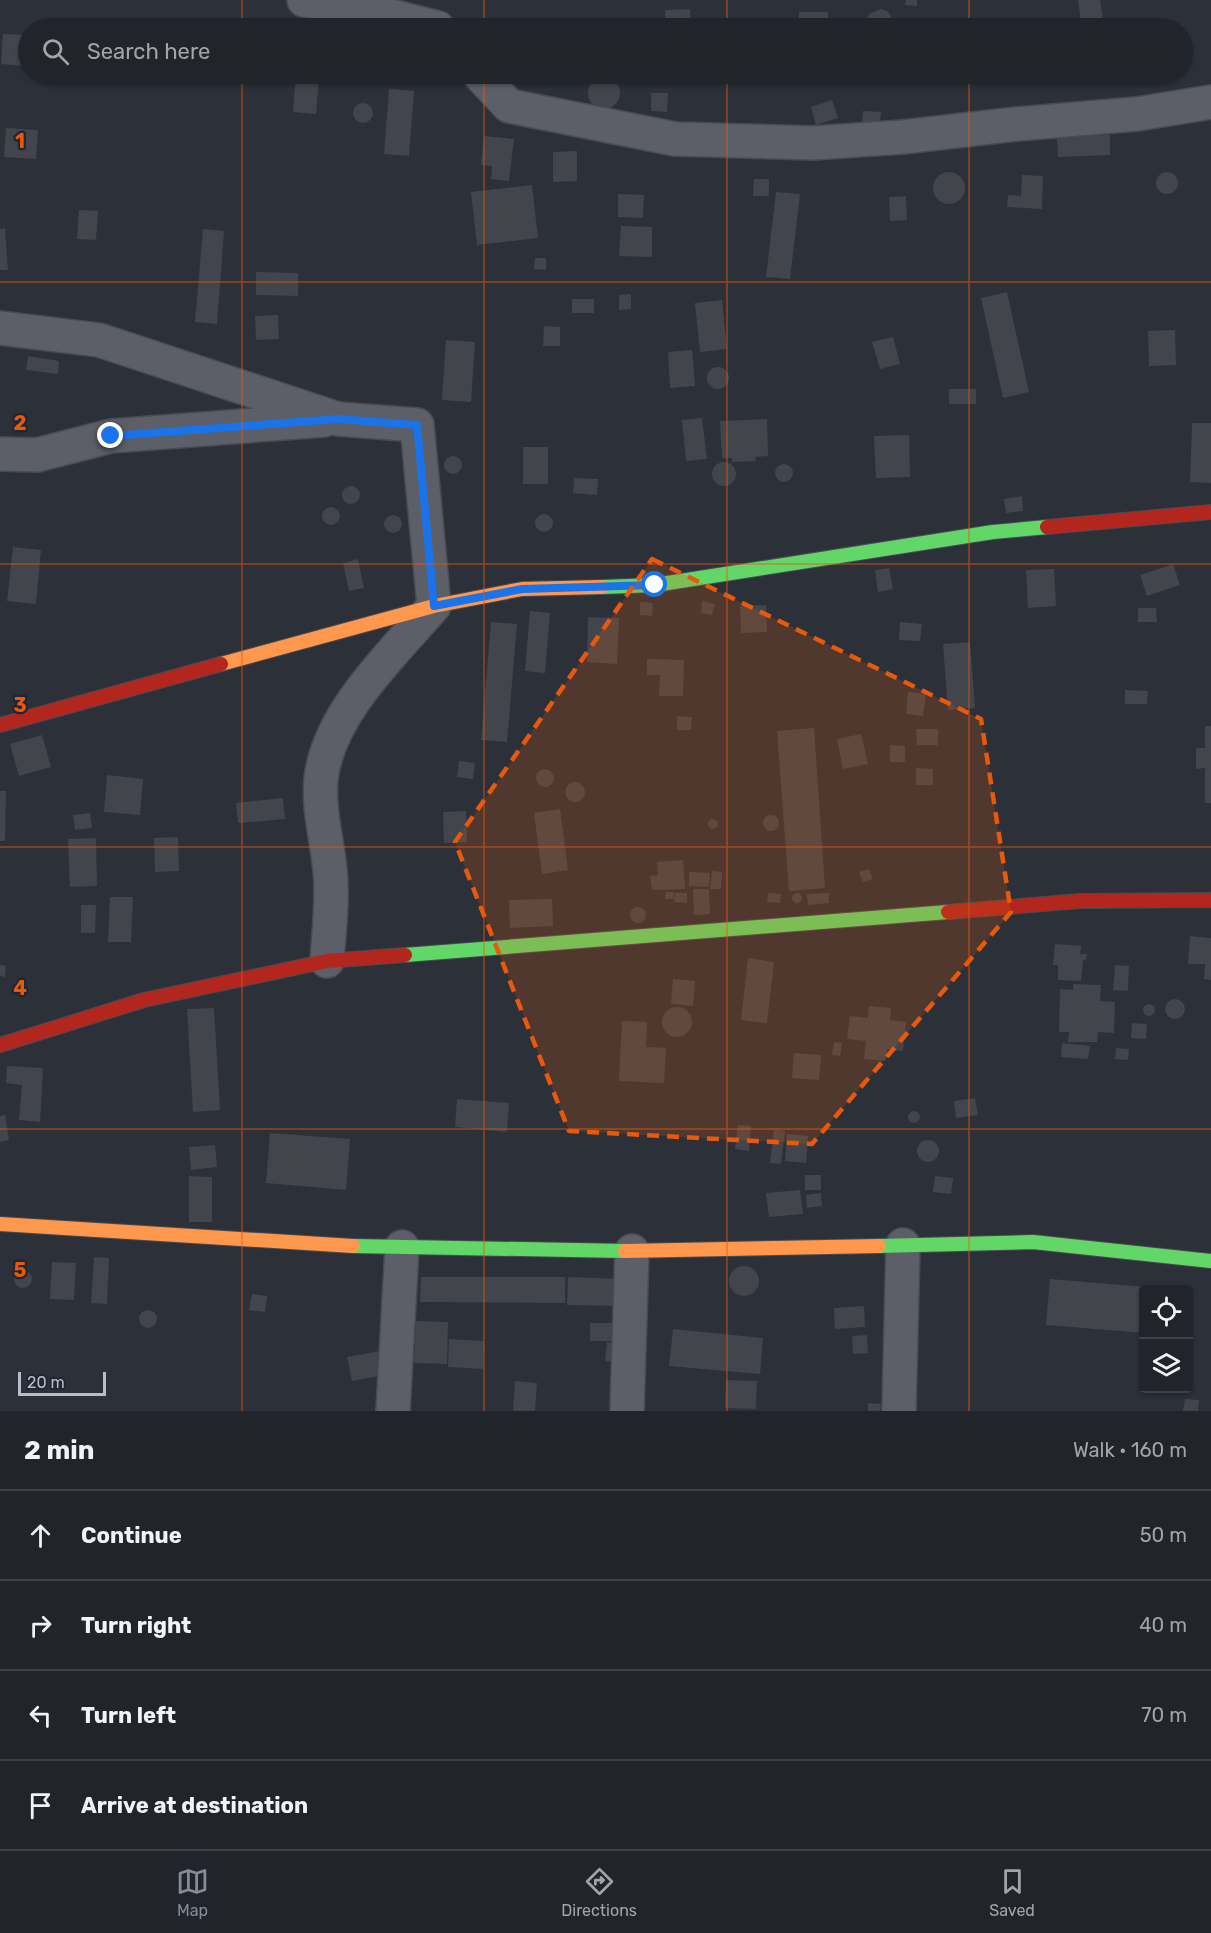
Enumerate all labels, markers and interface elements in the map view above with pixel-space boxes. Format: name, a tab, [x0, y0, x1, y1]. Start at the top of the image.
search box	[18, 18, 1193, 84]
icon: search	[39, 35, 72, 68]
text: Search here	[87, 38, 210, 65]
text: 1	[15, 129, 25, 153]
text: 2	[14, 411, 27, 435]
route end	[97, 422, 123, 448]
route start	[641, 571, 667, 597]
text: 3	[13, 693, 27, 717]
text: 4	[13, 976, 27, 1000]
text: 5	[14, 1258, 27, 1282]
map controls	[1139, 1285, 1193, 1393]
button: locate	[1139, 1285, 1193, 1339]
button: layers	[1139, 1339, 1193, 1393]
scale bar	[18, 1369, 106, 1396]
text: 20 m	[27, 1373, 65, 1392]
text: 2 min	[24, 1435, 94, 1466]
text: Walk · 160 m	[1073, 1438, 1187, 1462]
icon: ahead	[24, 1519, 57, 1552]
text: Continue	[81, 1522, 182, 1549]
text: 50 m	[1140, 1523, 1187, 1547]
icon: right	[24, 1609, 57, 1642]
text: Turn right	[81, 1612, 191, 1639]
text: 40 m	[1139, 1613, 1187, 1637]
icon: left	[24, 1699, 57, 1732]
text: Turn left	[81, 1702, 176, 1729]
text: 70 m	[1141, 1703, 1187, 1727]
icon: arrive	[24, 1789, 57, 1822]
text: Arrive at destination	[81, 1792, 308, 1819]
tab: Map	[176, 1865, 209, 1920]
tab: Directions	[561, 1865, 637, 1920]
tab: Saved	[989, 1865, 1035, 1920]

